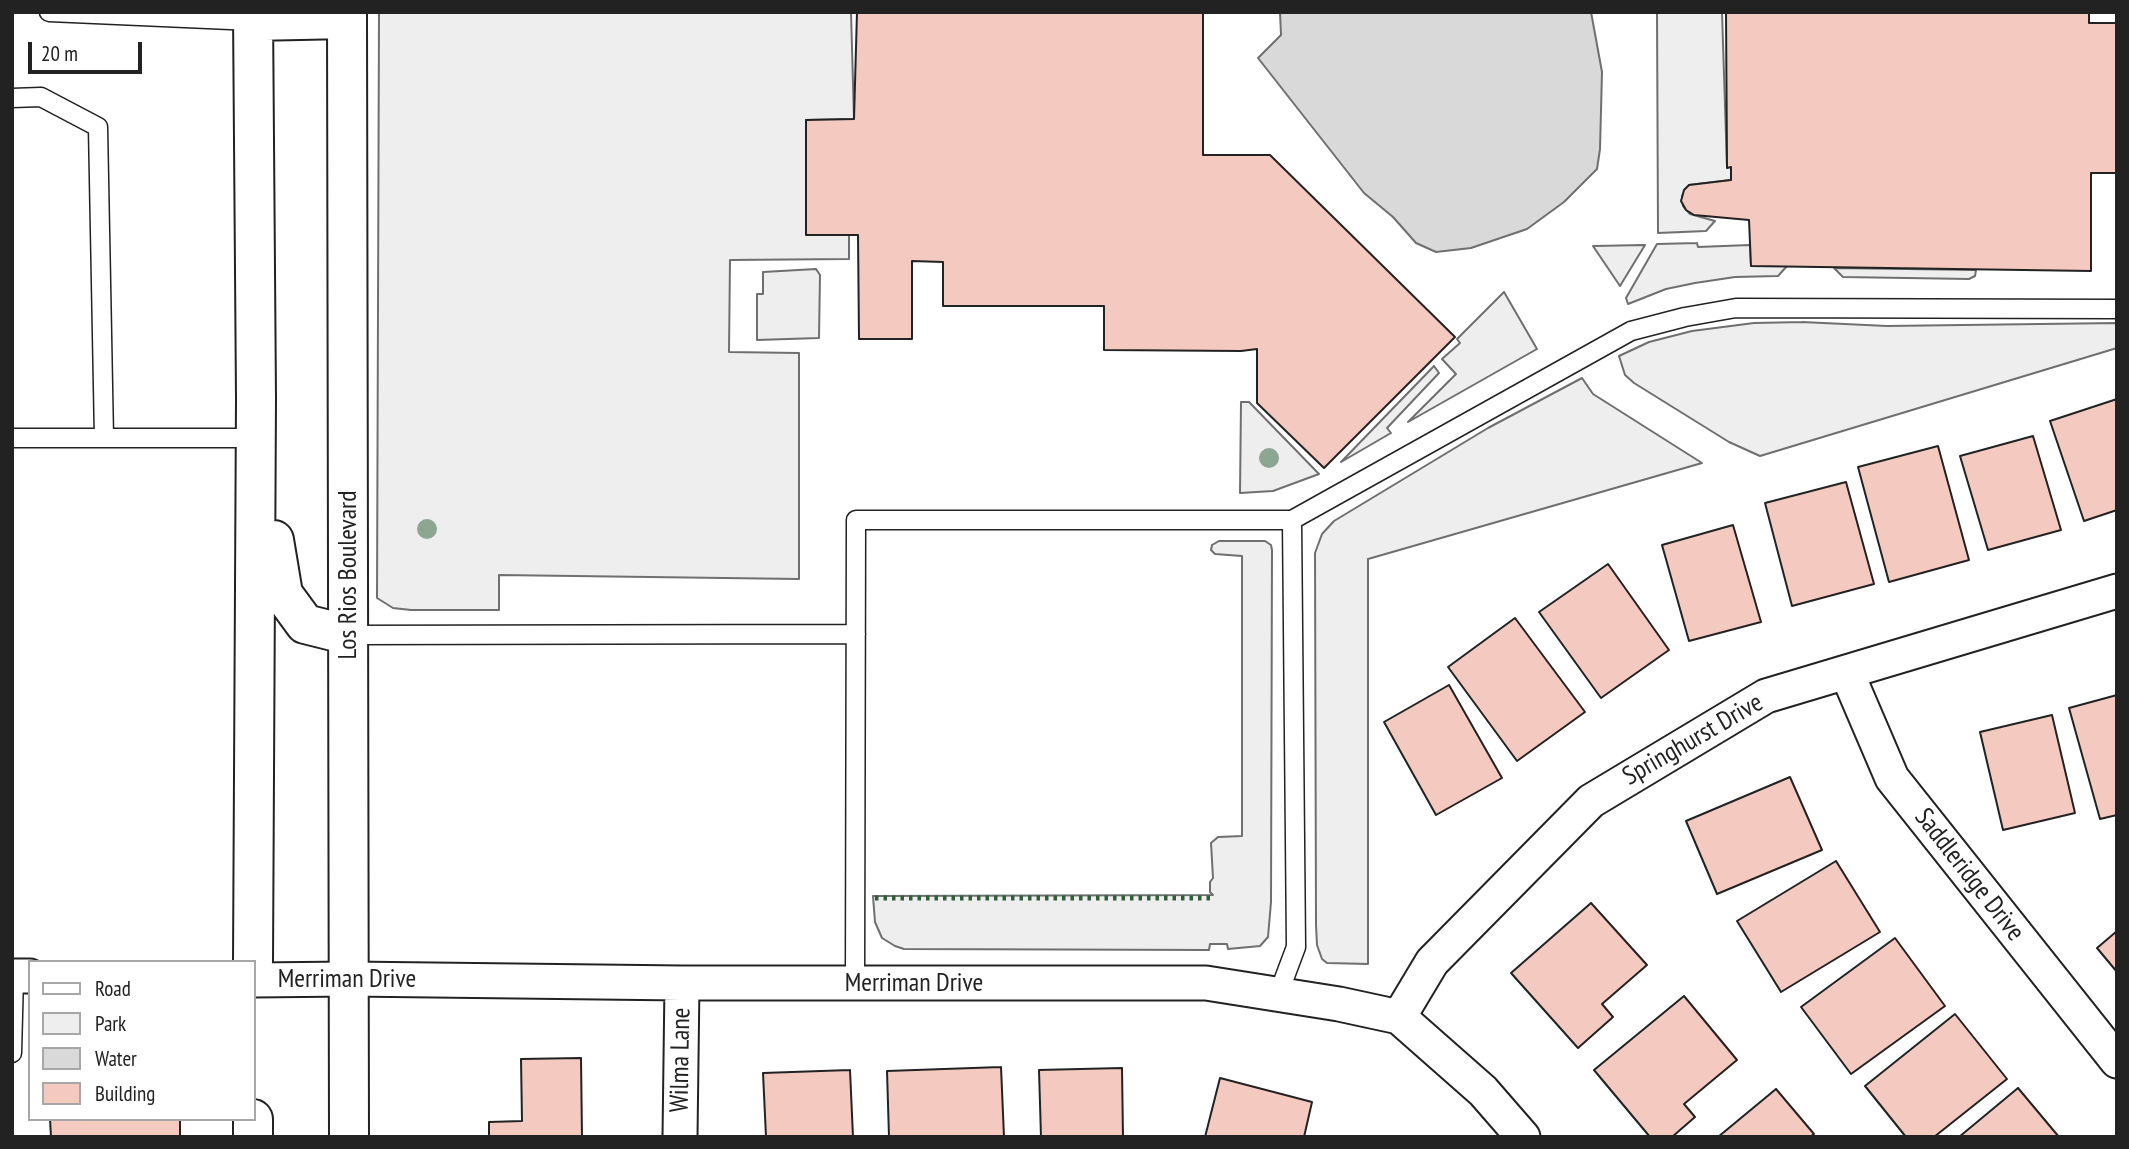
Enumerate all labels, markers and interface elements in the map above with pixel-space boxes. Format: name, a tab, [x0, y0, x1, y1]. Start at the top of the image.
scale bar	[32, 28, 145, 72]
text: 20 m	[41, 40, 78, 67]
street label: Los Rios Boulevard	[333, 491, 365, 659]
street label: Springhurst Drive	[1617, 687, 1769, 793]
street label: Saddleridge Drive	[1908, 803, 2030, 947]
legend	[28, 960, 256, 1121]
street label: Merriman Drive	[278, 964, 416, 996]
street label: Merriman Drive	[845, 968, 983, 1000]
text: Road	[95, 975, 131, 1002]
street label: Wilma Lane	[664, 1007, 698, 1113]
text: Park	[95, 1010, 126, 1037]
text: Water	[95, 1045, 137, 1072]
text: Building	[95, 1080, 155, 1107]

